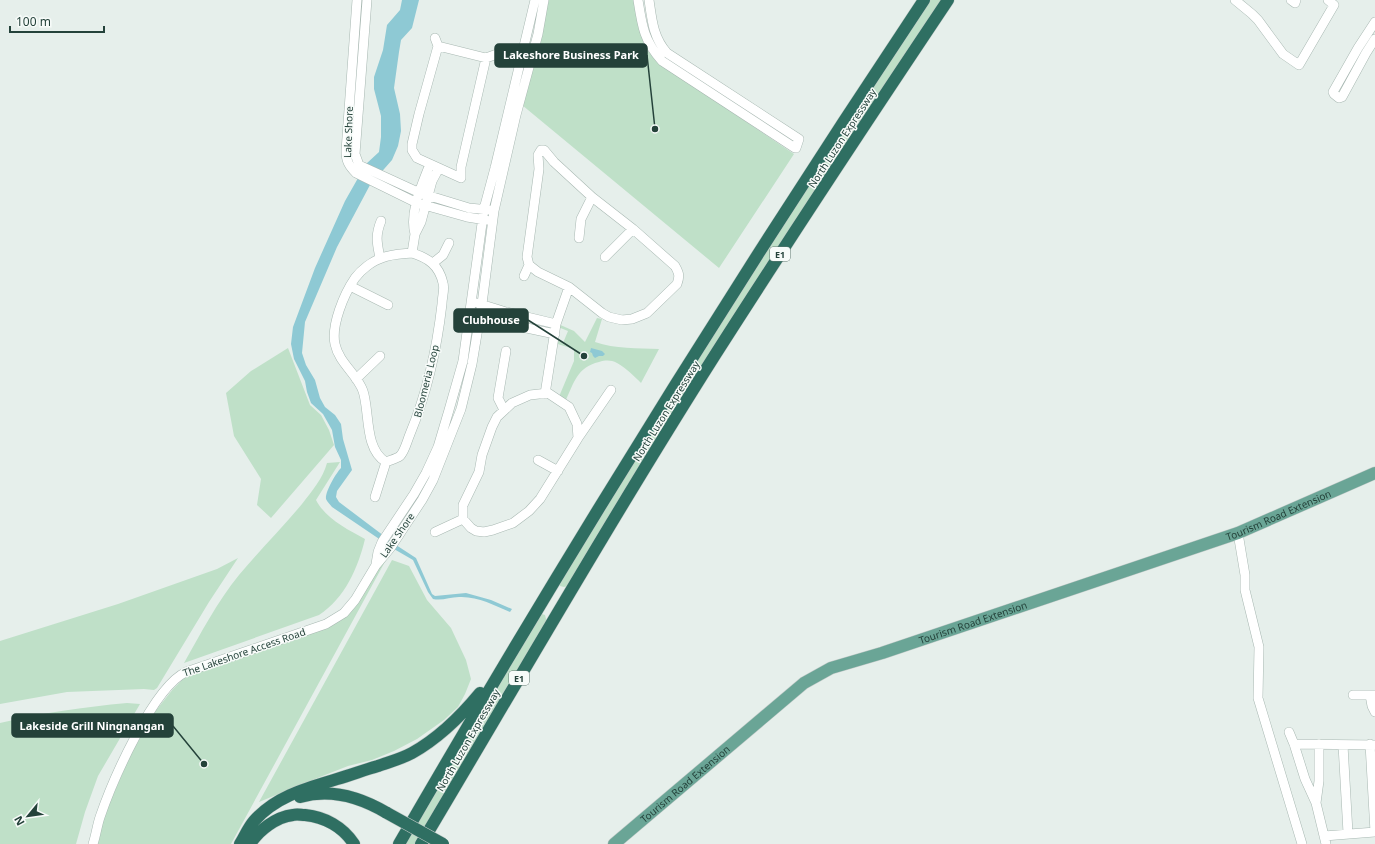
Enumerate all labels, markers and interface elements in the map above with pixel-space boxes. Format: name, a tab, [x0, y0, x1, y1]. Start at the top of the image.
scale bar	[10, 8, 104, 34]
text: 100 m	[16, 13, 51, 30]
callout: Lakeshore Business Park	[495, 44, 647, 67]
text: Lakeshore Business Park	[503, 47, 639, 62]
street label: North Luzon Expressway	[805, 85, 880, 190]
street label: Lake Shore	[340, 106, 356, 158]
road number: E1	[770, 247, 790, 261]
callout: Clubhouse	[454, 309, 528, 332]
text: Clubhouse	[462, 312, 520, 327]
street label: Bloomeria Loop	[410, 343, 442, 419]
street label: North Luzon Expressway	[629, 357, 703, 464]
street label: Tourism Road Extension	[1224, 486, 1333, 544]
street label: Lake Shore	[376, 510, 418, 560]
street label: Tourism Road Extension	[917, 598, 1029, 647]
street label: The Lakeshore Access Road	[181, 624, 307, 680]
road number: E1	[509, 671, 529, 685]
street label: North Luzon Expressway	[433, 686, 503, 794]
callout: Lakeside Grill Ningnangan	[12, 714, 173, 737]
text: Lakeside Grill Ningnangan	[20, 718, 164, 733]
street label: Tourism Road Extension	[637, 742, 733, 826]
north arrow	[8, 796, 48, 836]
text: N	[10, 814, 28, 829]

